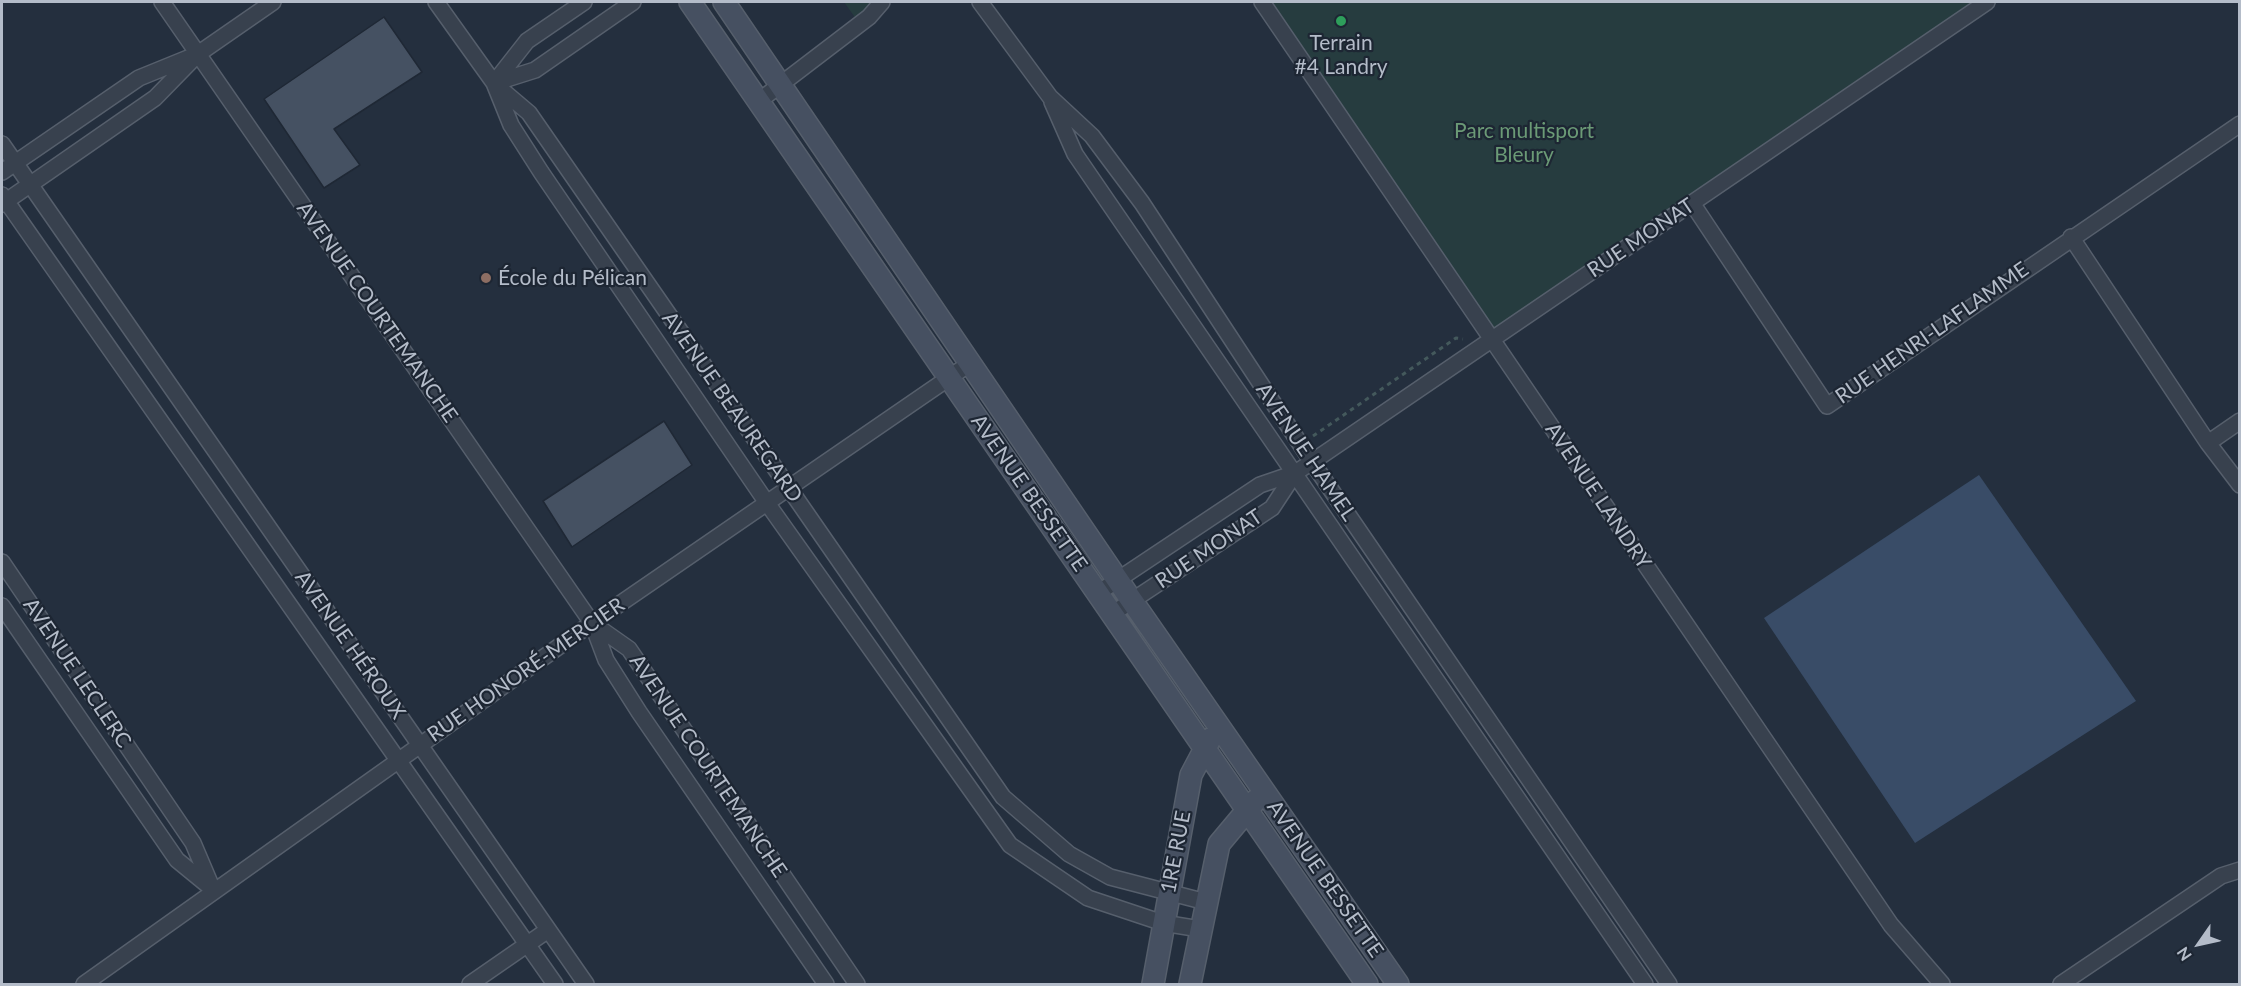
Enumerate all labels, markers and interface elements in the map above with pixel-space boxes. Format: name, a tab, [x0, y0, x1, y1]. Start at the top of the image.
marker: Terrain #4 Landry	[1334, 14, 1348, 28]
place label: Terrain #4 Landry	[1295, 30, 1387, 80]
park label: Parc multisport Bleury	[1454, 118, 1594, 168]
street label: RUE MONAT	[1583, 193, 1699, 283]
street label: AVENUE COURTEMANCHE	[291, 197, 463, 427]
street label: RUE HENRI-LAFLAMME	[1831, 257, 2033, 409]
place label: École du Pélican	[498, 265, 647, 291]
marker: École du Pélican	[479, 271, 493, 285]
street label: AVENUE BEAUREGARD	[657, 307, 807, 507]
street label: AVENUE HAMEL	[1251, 378, 1361, 526]
street label: AVENUE BESSETTE	[965, 410, 1093, 576]
street label: AVENUE LANDRY	[1540, 418, 1656, 574]
street label: RUE MONAT	[1151, 504, 1267, 594]
street label: AVENUE HÉROUX	[289, 566, 411, 724]
street label: RUE HONORÉ-MERCIER	[423, 592, 629, 748]
street label: AVENUE LECLERC	[18, 593, 136, 753]
street label: AVENUE COURTEMANCHE	[624, 650, 792, 882]
street label: AVENUE BESSETTE	[1261, 796, 1389, 962]
street label: 1RE RUE	[1156, 809, 1196, 895]
north arrow	[2169, 914, 2229, 974]
text: N	[2172, 944, 2195, 965]

